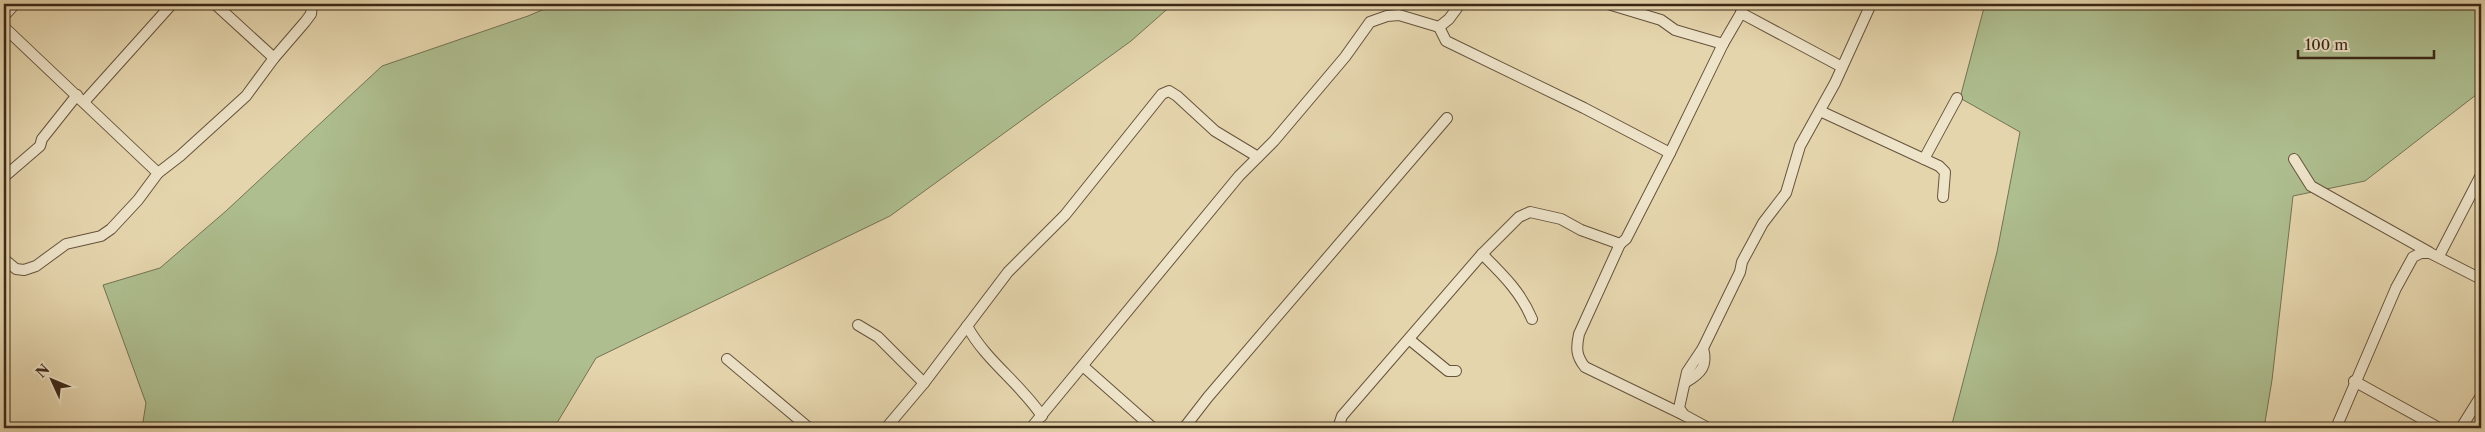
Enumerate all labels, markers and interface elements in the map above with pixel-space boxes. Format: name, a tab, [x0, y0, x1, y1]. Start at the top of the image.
scale bar	[2298, 28, 2434, 60]
text: 100 m	[2305, 35, 2348, 54]
north arrow	[28, 354, 78, 404]
text: N	[32, 360, 53, 382]

